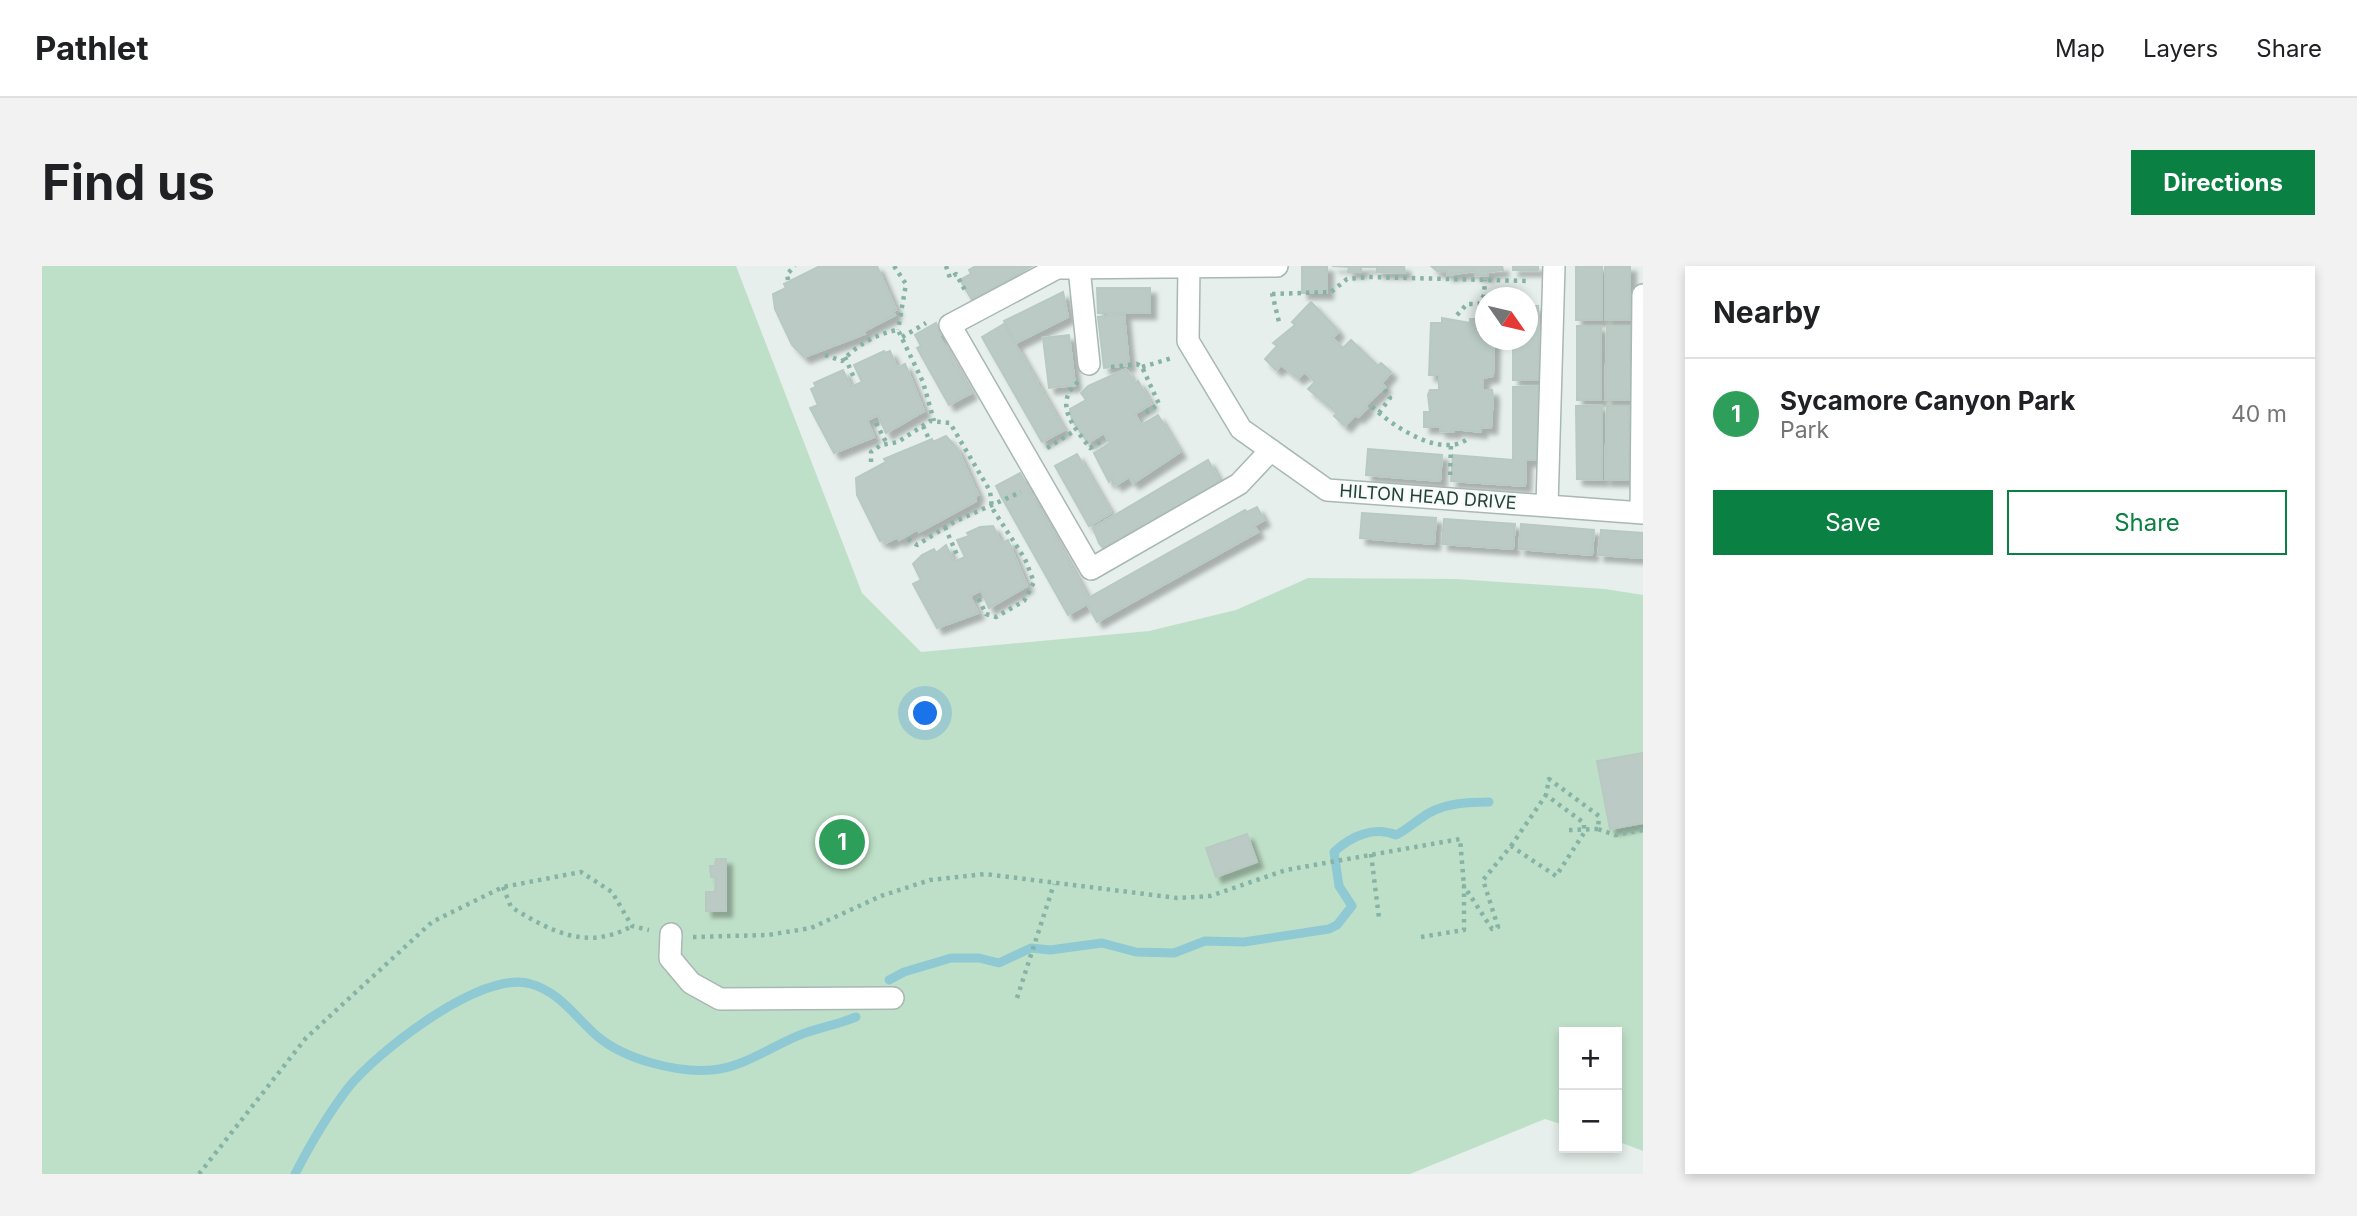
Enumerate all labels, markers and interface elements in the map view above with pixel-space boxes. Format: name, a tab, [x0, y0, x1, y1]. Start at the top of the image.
text: Pathlet	[35, 28, 149, 68]
text: Map	[2055, 34, 2105, 63]
text: Layers	[2143, 34, 2218, 63]
text: Share	[2256, 34, 2322, 63]
button: Directions	[2131, 150, 2315, 215]
text: Find us	[42, 153, 215, 212]
north arrow	[1475, 287, 1538, 350]
text: Nearby	[1713, 294, 1821, 330]
text: Sycamore Canyon Park	[1780, 385, 2075, 416]
text: 1	[1731, 400, 1741, 428]
text: 40 m	[2231, 400, 2287, 428]
text: Park	[1780, 416, 1829, 444]
street label: HILTON HEAD DRIVE	[1339, 480, 1517, 513]
button: Save	[1713, 490, 1993, 555]
button: Share	[2007, 490, 2287, 555]
your location	[908, 696, 942, 730]
pin: 1	[819, 816, 865, 868]
map controls	[1559, 1027, 1622, 1153]
button: +	[1559, 1027, 1622, 1090]
button: −	[1559, 1090, 1622, 1153]

